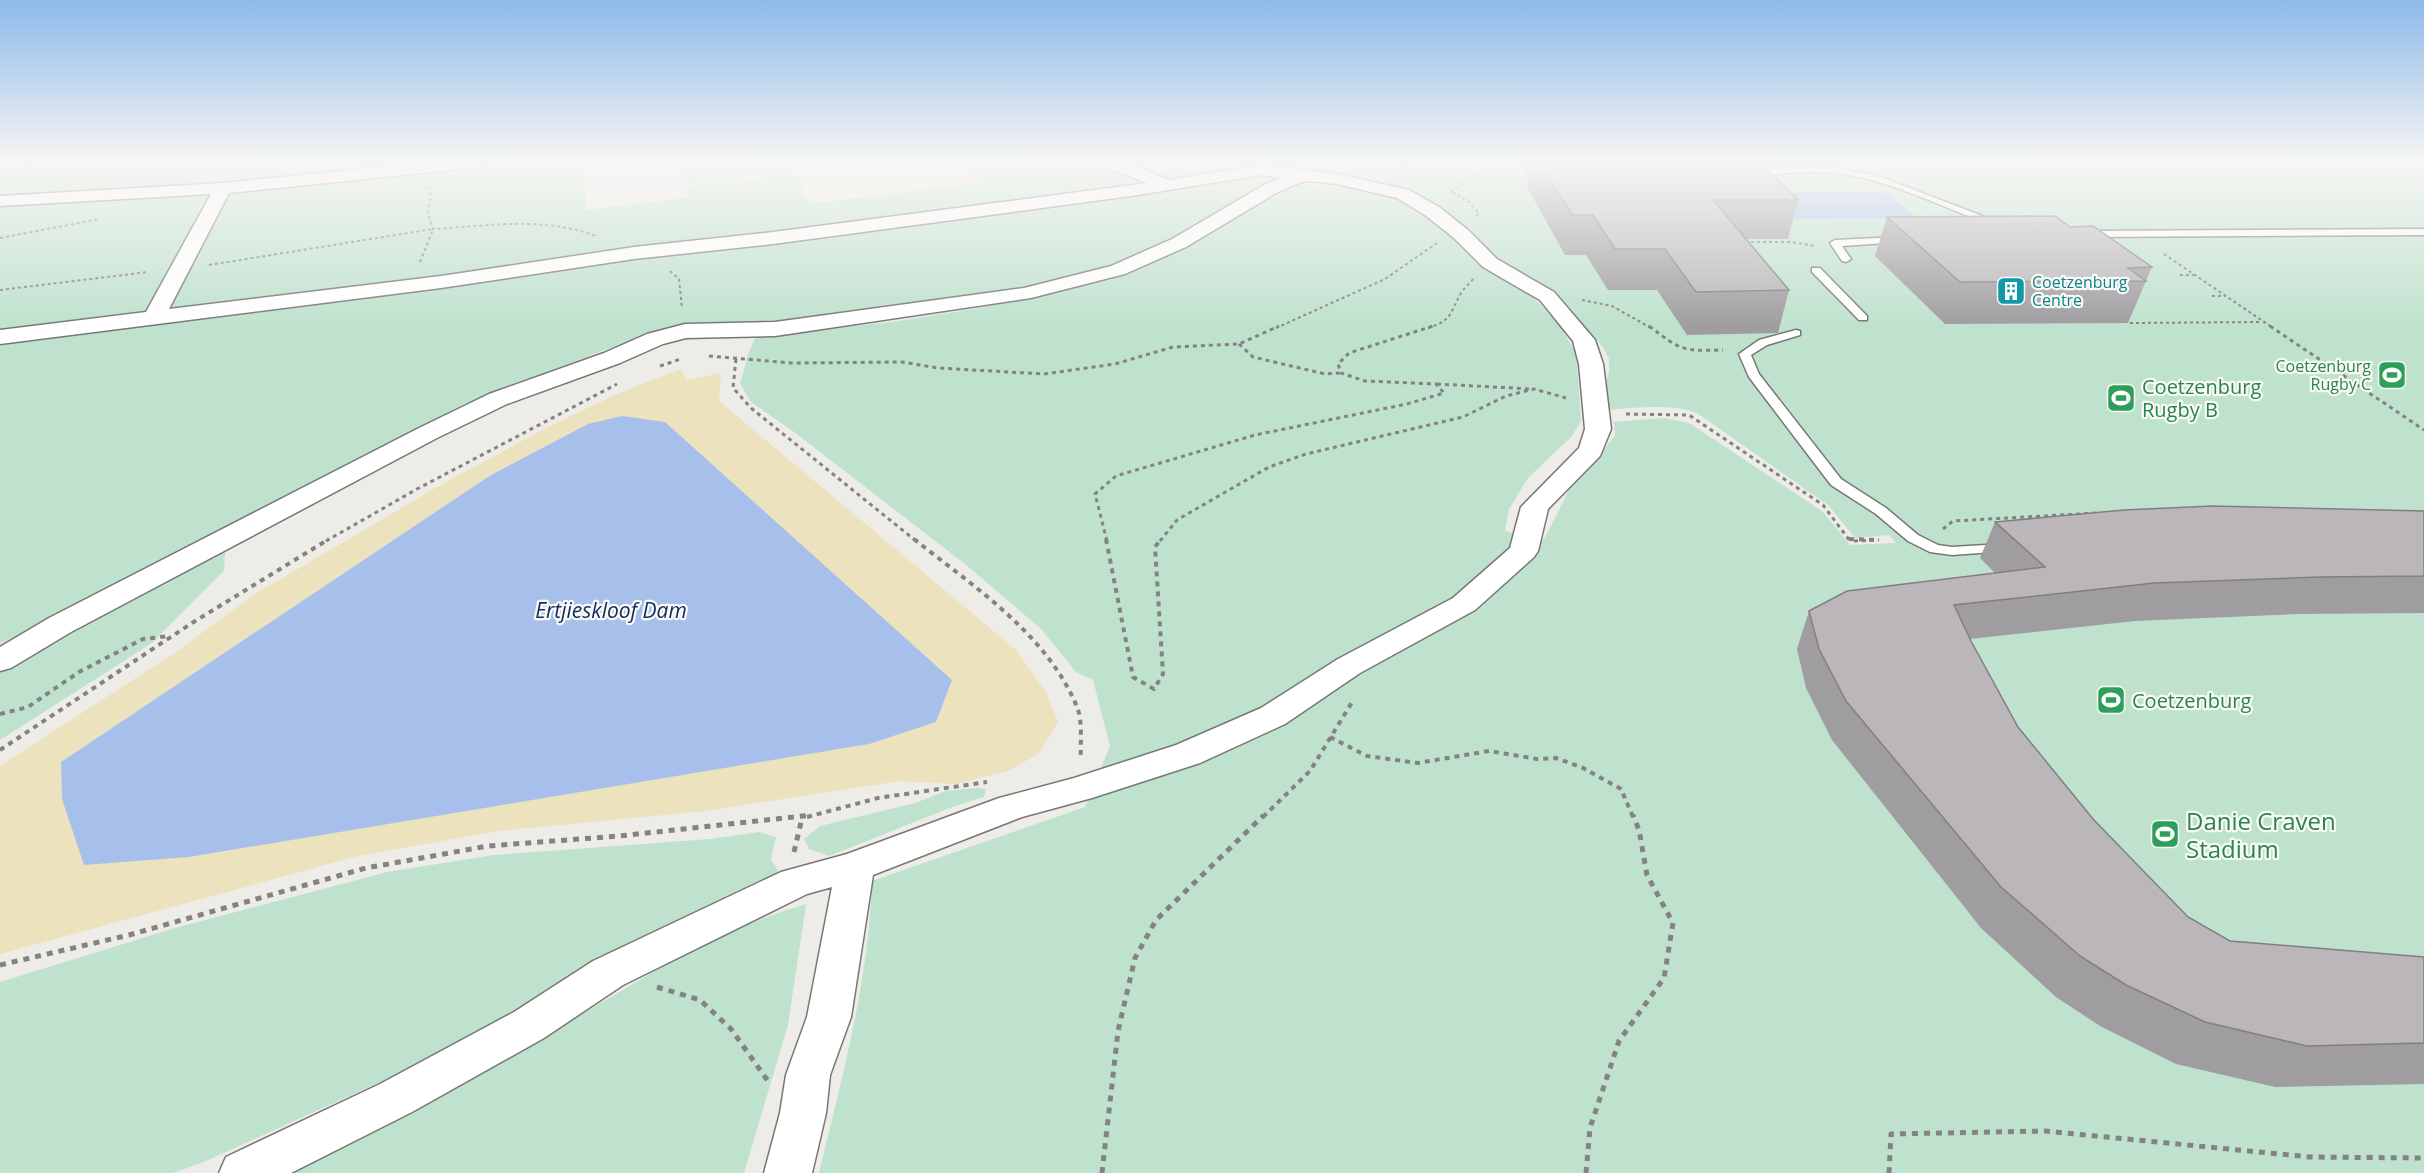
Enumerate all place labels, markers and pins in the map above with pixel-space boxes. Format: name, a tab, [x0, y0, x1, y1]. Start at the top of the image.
place label: Coetzenburg Centre	[2032, 271, 2128, 311]
building icon: Coetzenburg Centre	[1995, 275, 2027, 307]
place label: Coetzenburg Rugby C	[2275, 355, 2371, 395]
sports icon: Coetzenburg Rugby C	[2376, 359, 2408, 391]
place label: Coetzenburg Rugby B	[2142, 373, 2262, 423]
sports icon: Coetzenburg Rugby B	[2105, 382, 2137, 414]
sports icon: Coetzenburg	[2095, 684, 2127, 716]
place label: Coetzenburg	[2132, 687, 2252, 714]
place label: Danie Craven Stadium	[2186, 804, 2336, 865]
sports icon: Danie Craven Stadium	[2149, 818, 2181, 850]

